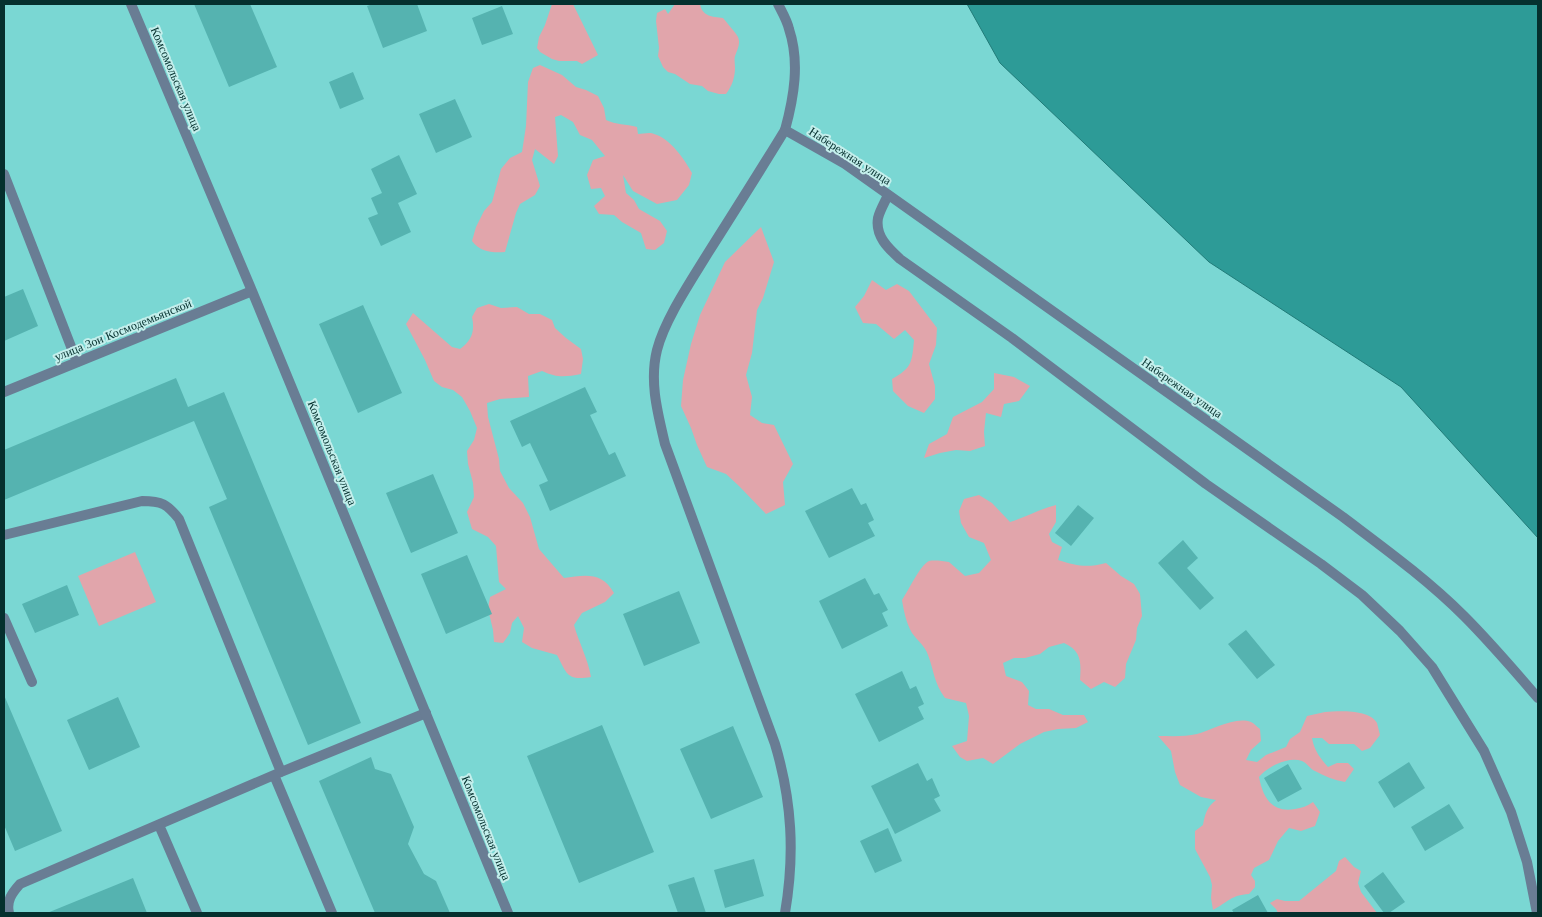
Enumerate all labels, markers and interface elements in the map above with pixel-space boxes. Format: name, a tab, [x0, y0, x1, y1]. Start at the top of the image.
street label: Комсомольская улица	[148, 24, 205, 134]
street label: Набережная улица	[806, 123, 895, 188]
street label: улица Зои Космодемьянской	[52, 295, 194, 364]
street label: Набережная улица	[1139, 354, 1226, 421]
street label: Комсомольская улица	[305, 398, 361, 508]
street label: Комсомольская улица	[459, 773, 515, 883]

